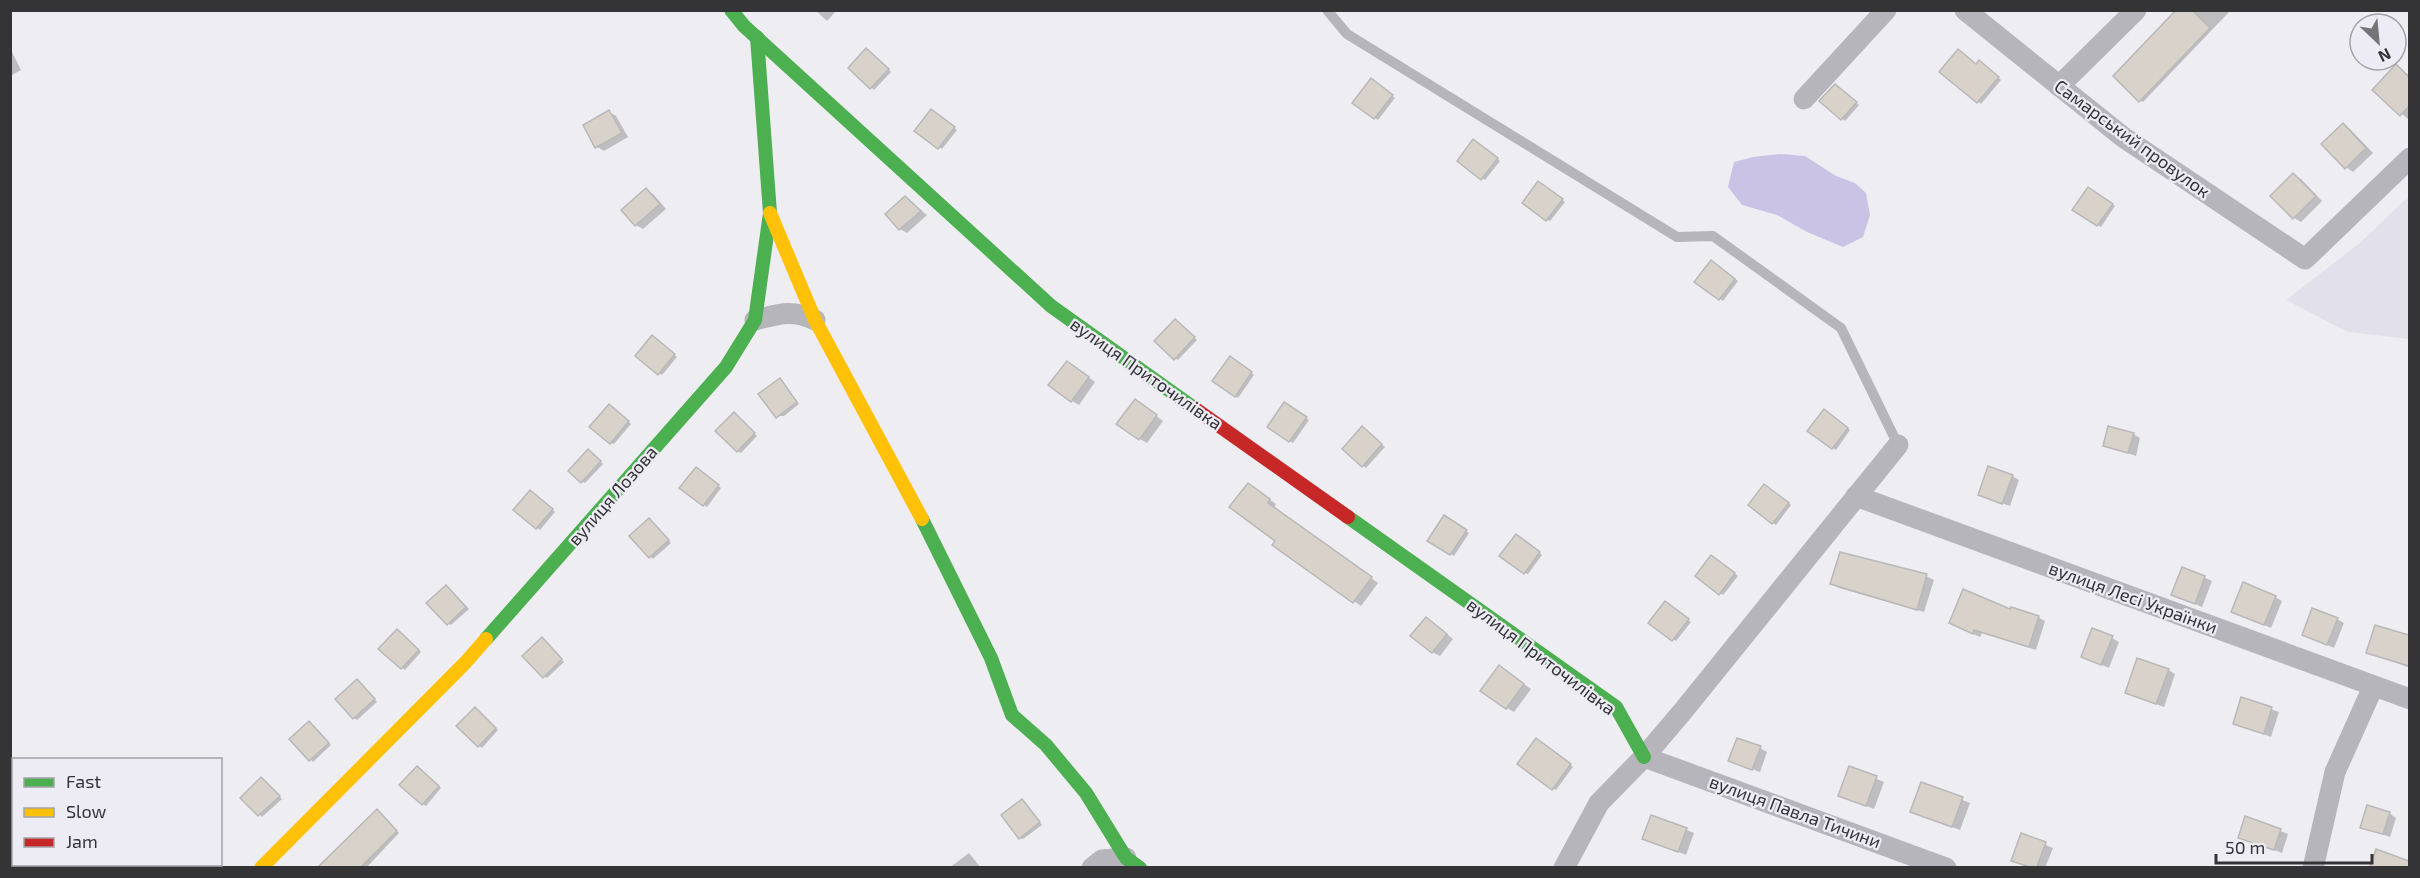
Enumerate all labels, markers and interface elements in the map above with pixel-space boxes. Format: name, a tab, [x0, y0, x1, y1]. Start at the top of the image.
north arrow	[2348, 12, 2408, 72]
text: N	[2375, 45, 2394, 67]
street label: Самарський провулок	[2050, 74, 2215, 202]
street label: вулиця Приточилівка	[1066, 312, 1227, 434]
street label: вулиця Лозова	[563, 441, 662, 550]
street label: вулиця Лесі Українки	[2046, 556, 2221, 638]
street label: вулиця Приточилівка	[1463, 593, 1620, 719]
legend	[12, 758, 222, 866]
text: Fast	[66, 770, 101, 792]
street label: вулиця Павла Тичини	[1707, 770, 1884, 852]
text: Slow	[66, 800, 107, 822]
scale bar	[2216, 827, 2372, 865]
text: Jam	[66, 830, 98, 852]
text: 50 m	[2225, 836, 2265, 858]

